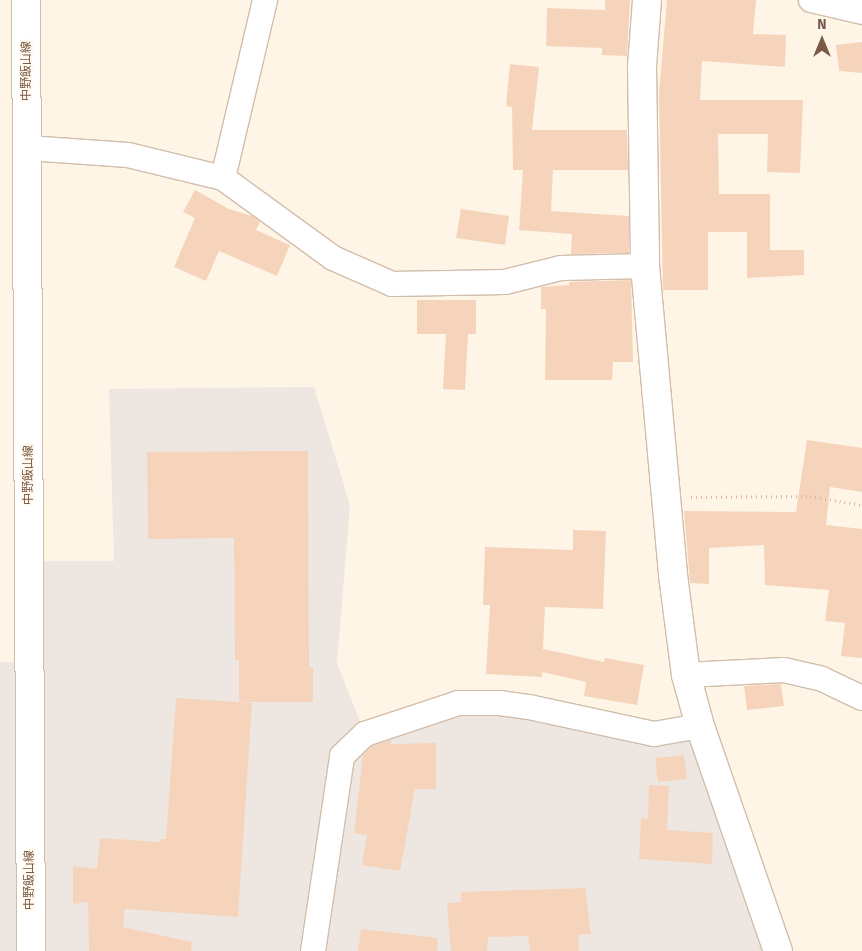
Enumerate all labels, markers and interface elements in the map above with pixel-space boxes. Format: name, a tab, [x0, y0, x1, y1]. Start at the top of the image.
north arrow	[797, 15, 847, 65]
text: N	[817, 16, 827, 33]
street label: 中野飯山線	[20, 41, 34, 101]
street label: 中野飯山線	[22, 445, 36, 505]
street label: 中野飯山線	[23, 850, 37, 910]

